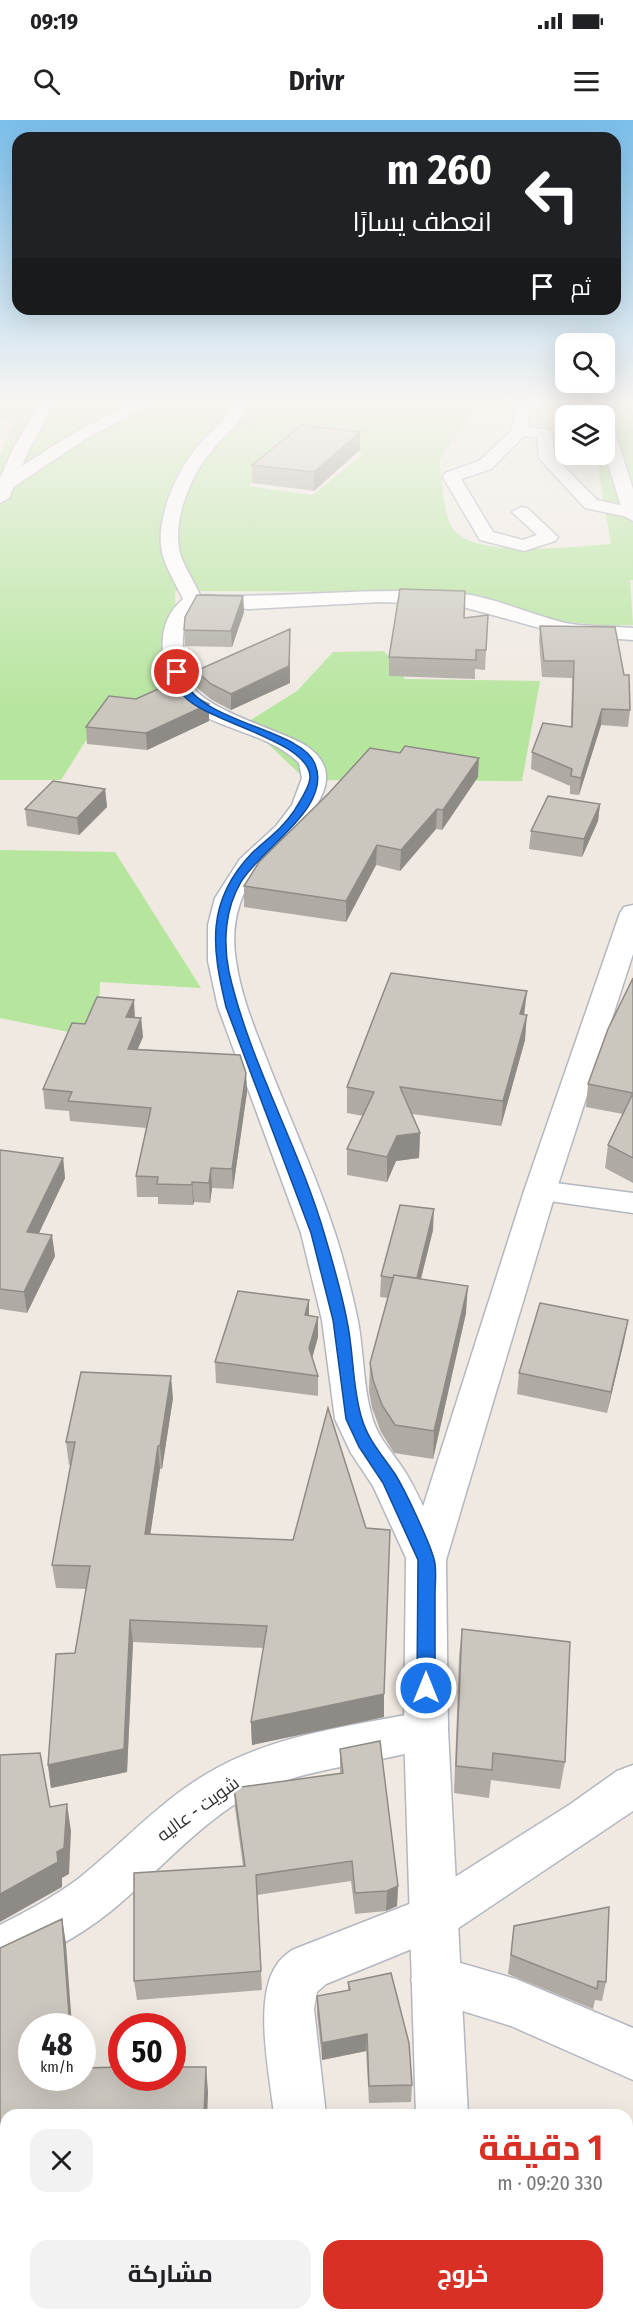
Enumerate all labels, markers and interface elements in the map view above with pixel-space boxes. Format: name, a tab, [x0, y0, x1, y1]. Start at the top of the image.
text: 09:19	[30, 8, 78, 35]
icon: search	[30, 65, 63, 98]
text: Drivr	[289, 65, 344, 97]
icon: menu	[570, 65, 603, 98]
text: 260 m	[387, 145, 492, 195]
icon: left	[513, 156, 591, 234]
text: انعطف يسارًا	[353, 206, 492, 238]
icon: arrive	[526, 270, 559, 303]
text: ثم	[571, 274, 591, 301]
map controls	[555, 333, 615, 465]
button: search	[555, 333, 615, 393]
button: layers	[555, 405, 615, 465]
pin	[151, 646, 202, 697]
icon: arrive	[160, 655, 193, 688]
position arrow	[394, 1656, 458, 1720]
street label: شويت - عاليه	[152, 1772, 244, 1846]
speed limit sign: 50	[108, 2013, 186, 2091]
text: 48	[41, 2027, 73, 2063]
text: km/h	[40, 2058, 74, 2076]
text: 1 دقيقة	[479, 2126, 603, 2170]
button: close	[30, 2129, 93, 2192]
text: 330 m · 09:20	[497, 2171, 603, 2195]
button: مشاركة	[30, 2240, 311, 2309]
button: خروج	[323, 2240, 603, 2309]

